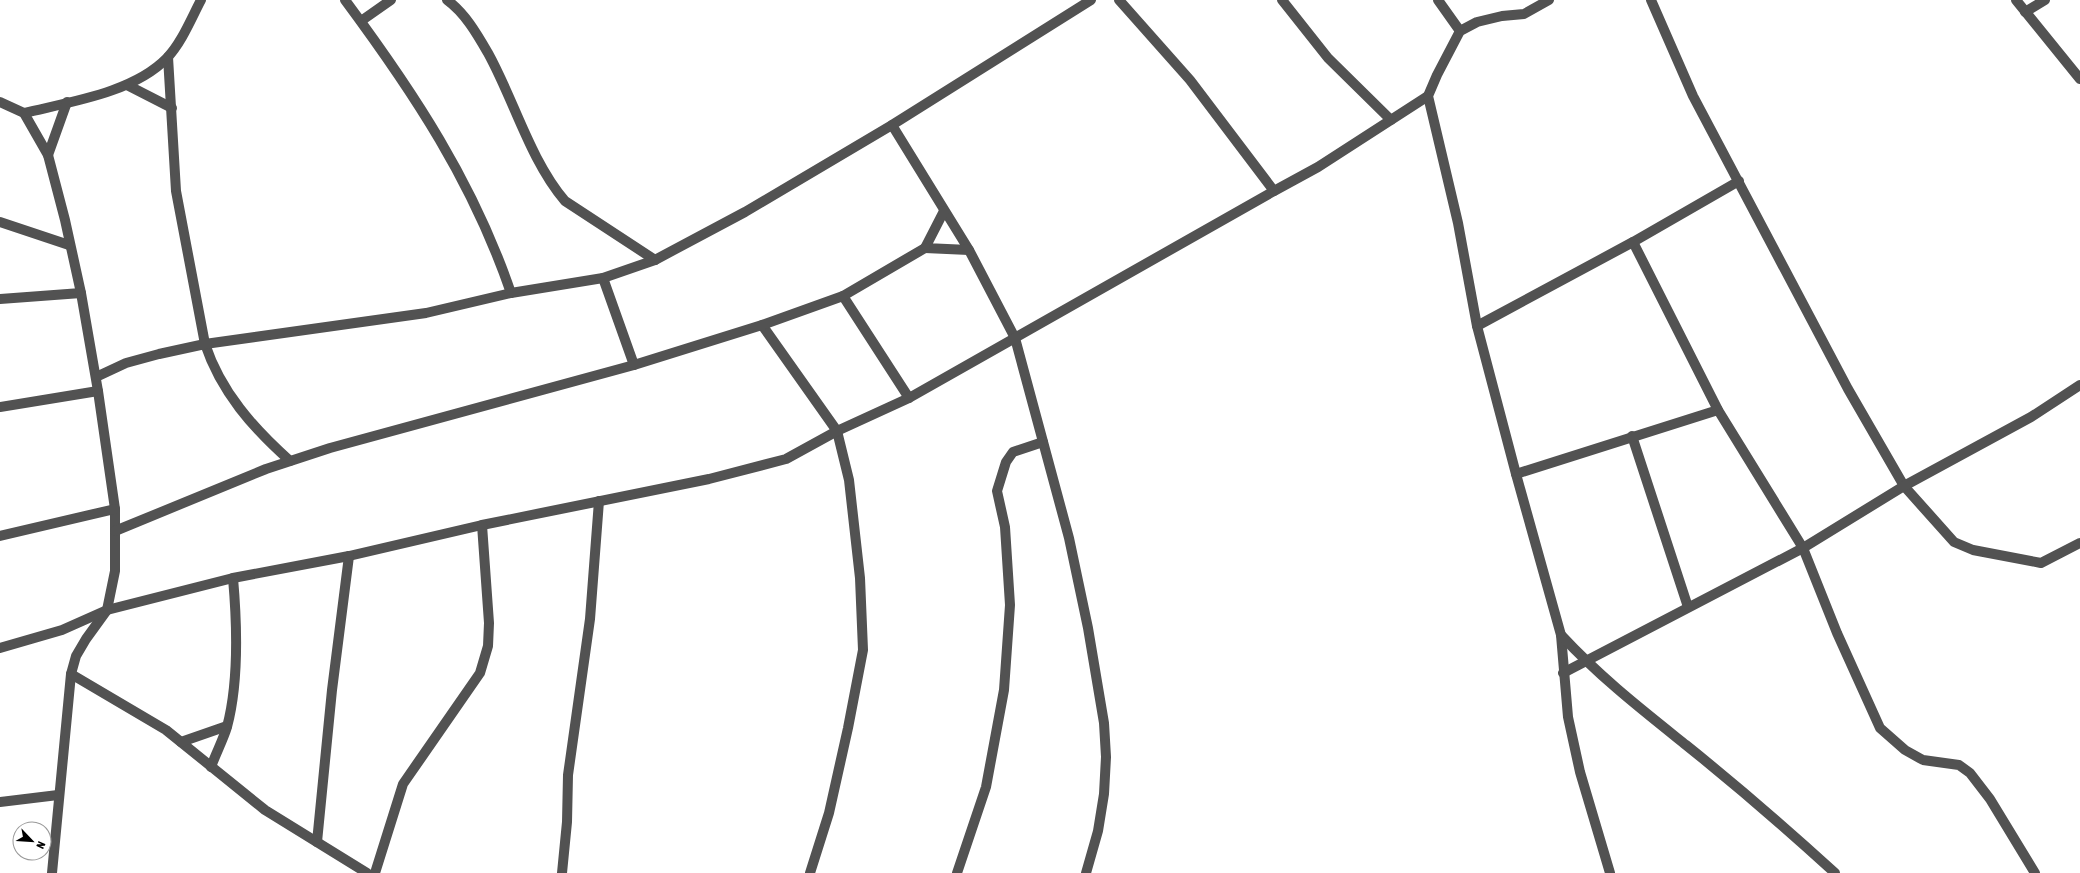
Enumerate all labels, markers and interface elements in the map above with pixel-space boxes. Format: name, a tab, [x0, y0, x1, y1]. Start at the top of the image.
north arrow	[12, 821, 52, 861]
text: N	[34, 840, 48, 851]

